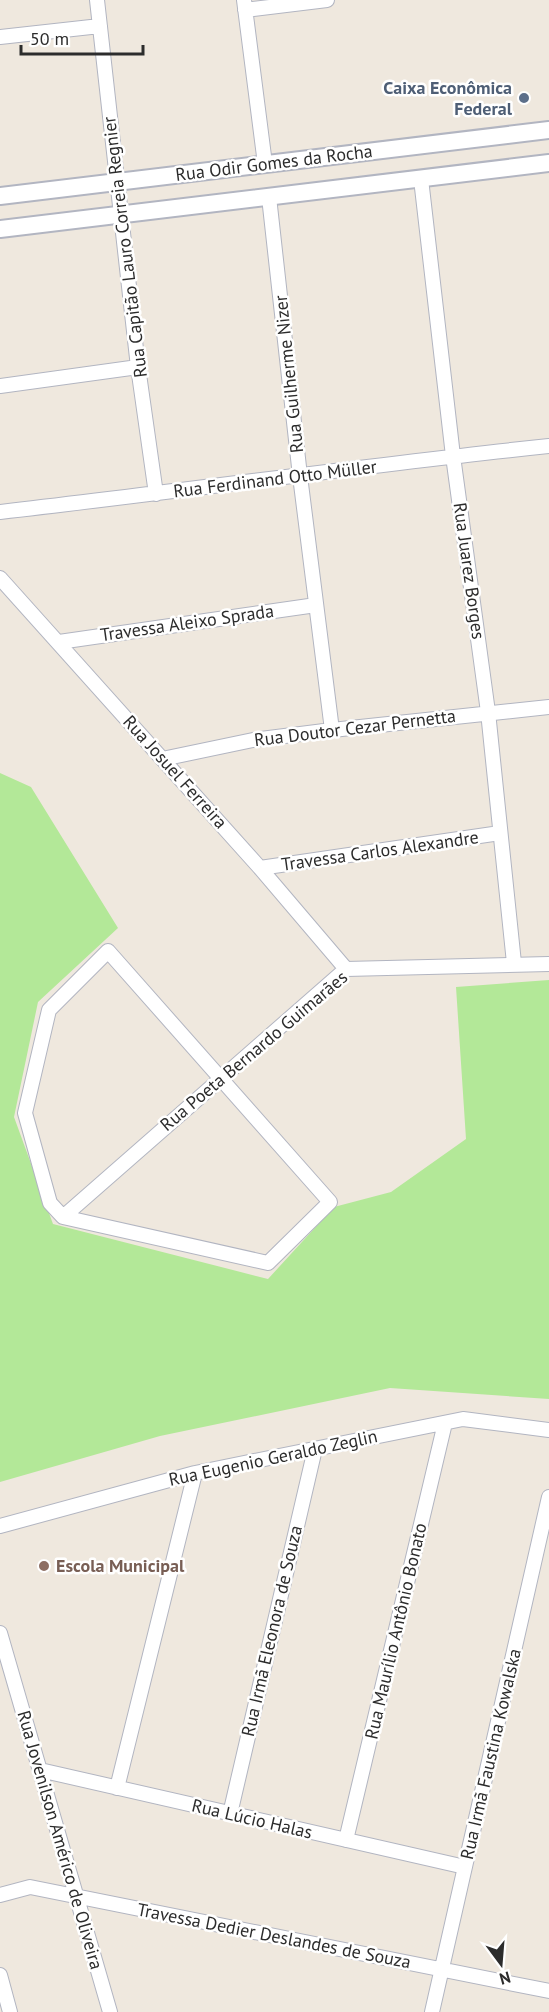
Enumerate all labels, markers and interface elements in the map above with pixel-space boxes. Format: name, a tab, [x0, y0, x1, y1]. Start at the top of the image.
scale bar	[21, 18, 142, 56]
text: 50 m	[30, 27, 69, 50]
place label: Caixa Econômica Federal	[383, 76, 513, 120]
marker: Caixa Econômica Federal	[517, 91, 531, 105]
street label: Rua Capitão Lauro Correia Regnier	[97, 115, 152, 379]
street label: Rua Odir Gomes da Rocha	[174, 139, 374, 186]
street label: Rua Guilherme Nizer	[269, 294, 308, 454]
street label: Rua Ferdinand Otto Müller	[172, 455, 378, 502]
street label: Rua Juarez Borges	[449, 501, 490, 641]
street label: Travessa Aleixo Sprada	[99, 599, 275, 646]
street label: Rua Doutor Cezar Pernetta	[253, 704, 457, 751]
street label: Rua Josuel Ferreira	[118, 710, 232, 833]
street label: Travessa Carlos Alexandre	[280, 825, 480, 876]
street label: Rua Poeta Bernardo Guimarães	[155, 965, 352, 1136]
street label: Rua Eugenio Geraldo Zeglin	[166, 1424, 379, 1491]
street label: Rua Maurílio Antônio Bonato	[359, 1520, 432, 1741]
street label: Rua Irmã Eleonora de Souza	[236, 1523, 307, 1739]
place label: Escola Municipal	[56, 1554, 185, 1577]
marker: Escola Municipal	[37, 1559, 51, 1573]
street label: Rua Irmã Faustina Kowalska	[455, 1646, 526, 1862]
street label: Rua Jovenilson Américo de Oliveira	[12, 1708, 109, 1972]
street label: Rua Lúcio Halas	[190, 1793, 315, 1844]
street label: Travessa Dedier Deslandes de Souza	[135, 1898, 413, 1973]
north arrow	[471, 1934, 531, 1994]
text: N	[497, 1967, 513, 1989]

